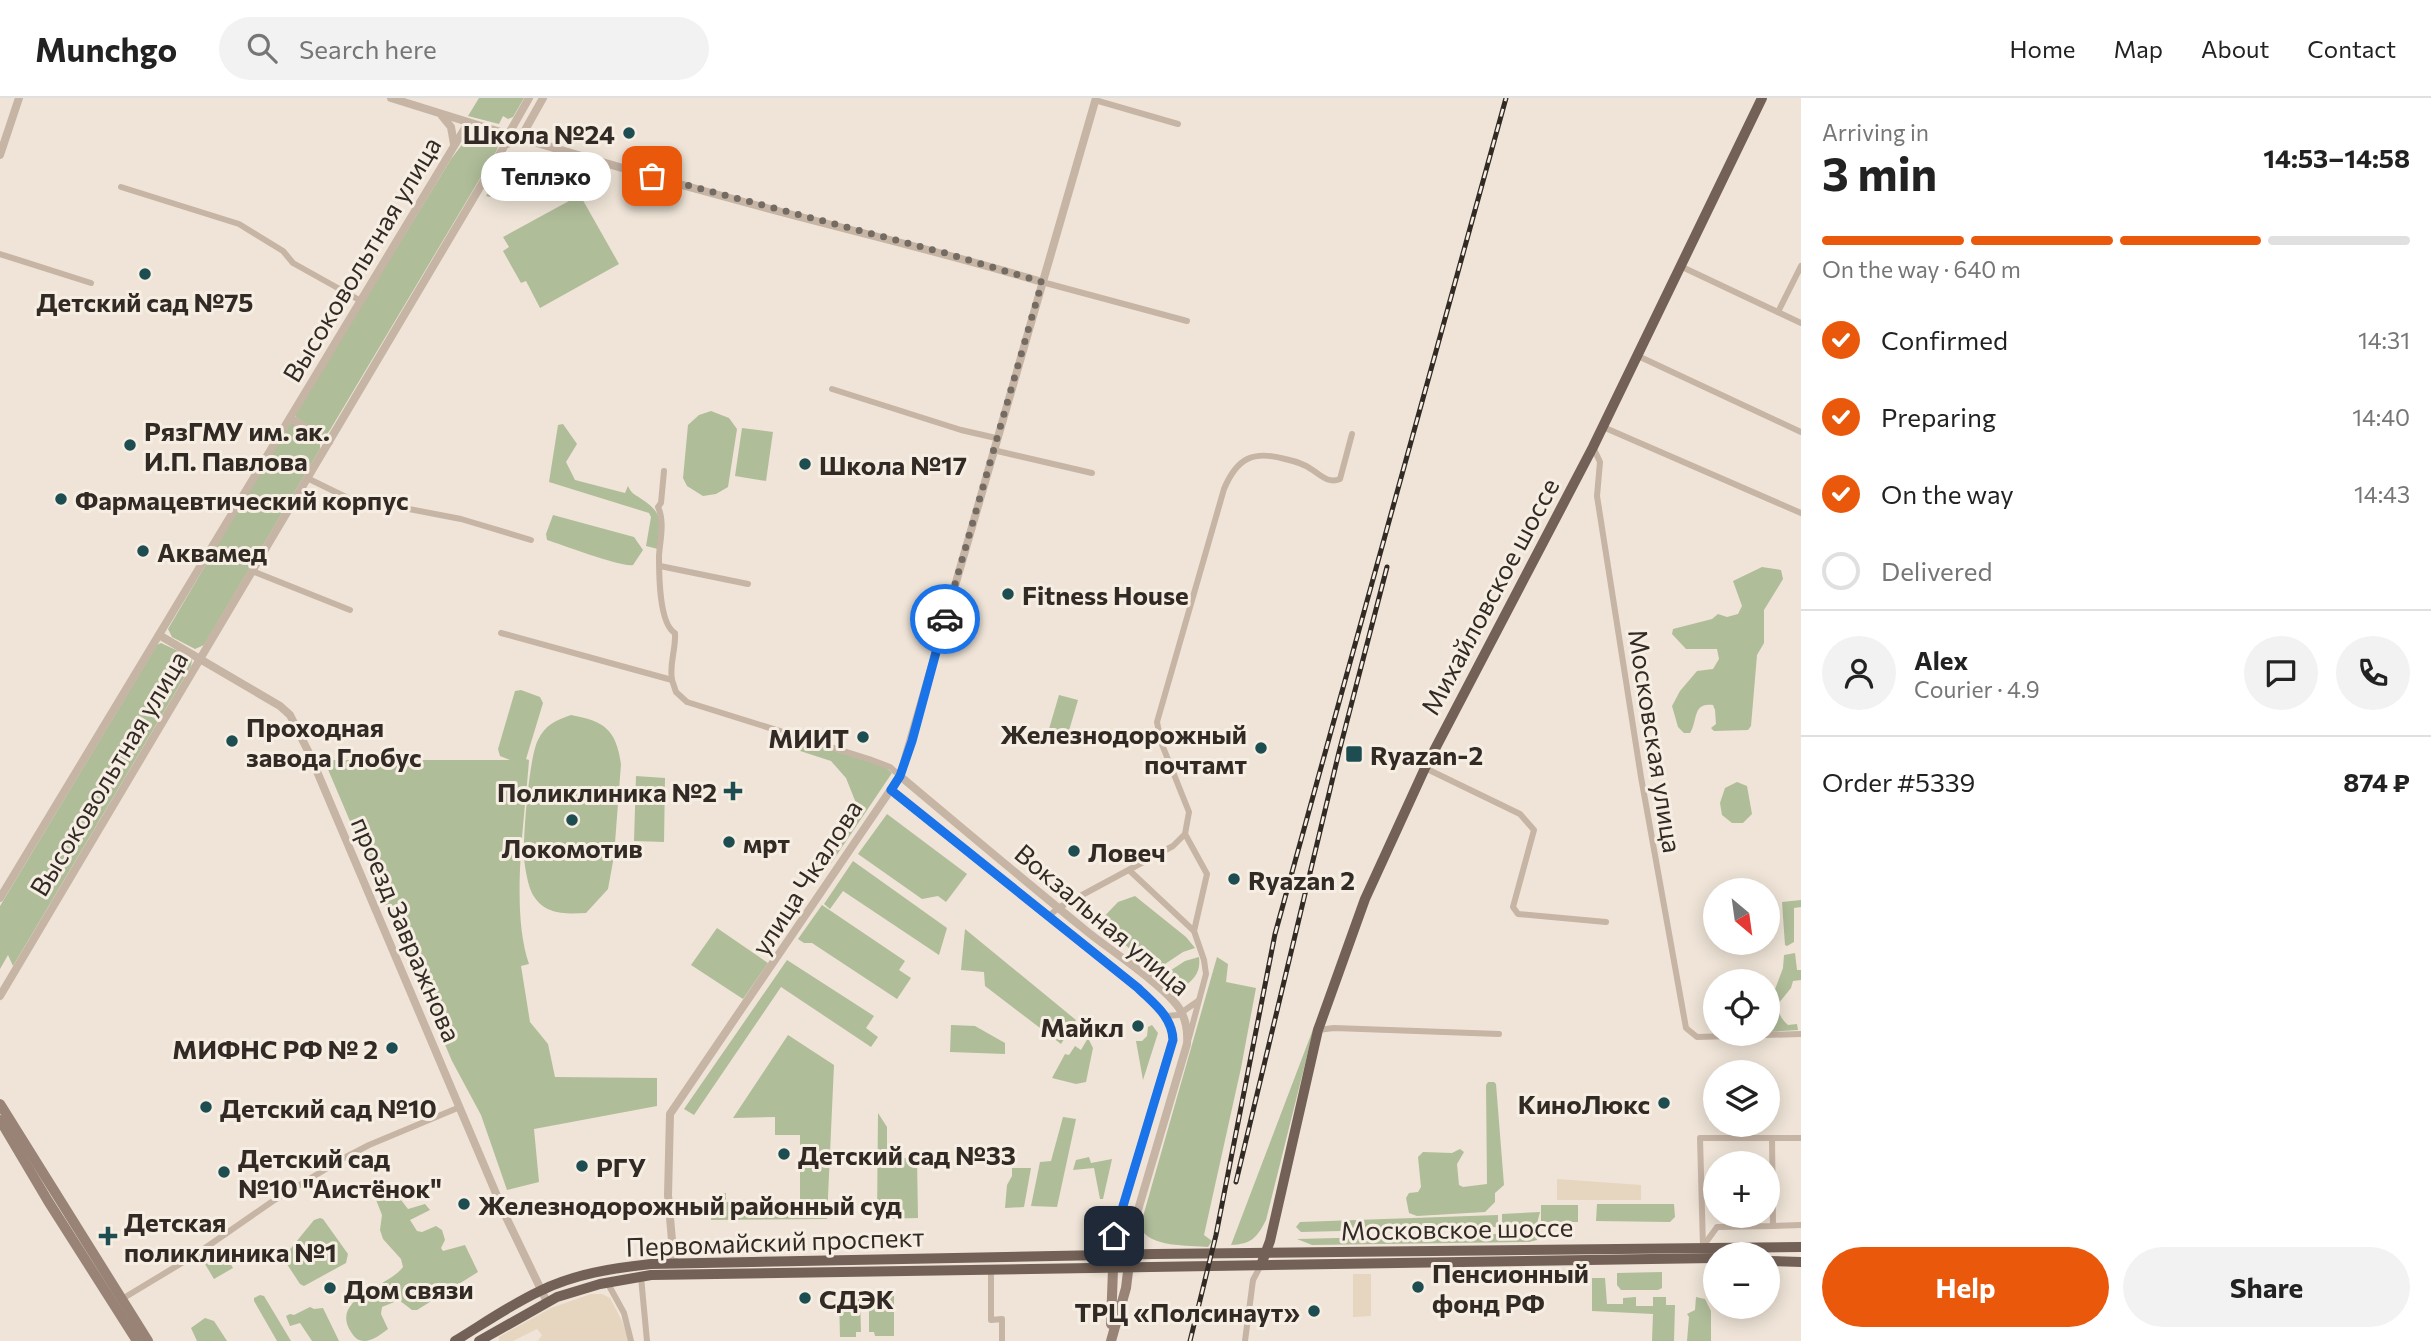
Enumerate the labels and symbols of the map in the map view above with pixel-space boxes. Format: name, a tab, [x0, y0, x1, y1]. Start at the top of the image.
place label: Школа №24	[463, 118, 615, 149]
marker: Школа №24	[621, 125, 637, 141]
street label: Высоковольтная улица	[276, 131, 446, 387]
pin	[622, 146, 682, 206]
callout: Теплэко	[480, 152, 610, 200]
marker: Детский сад №75	[137, 266, 153, 282]
place label: Детский сад №75	[37, 286, 253, 317]
place label: РязГМУ им. ак. И.П. Павлова	[144, 415, 330, 476]
marker: РязГМУ им. ак. И.П. Павлова	[122, 437, 138, 453]
place label: Школа №17	[819, 449, 967, 480]
marker: Школа №17	[797, 456, 813, 472]
street label: Михайловское шоссе	[1413, 472, 1565, 720]
place label: Фармацевтический корпус	[75, 484, 409, 515]
marker: Фармацевтический корпус	[53, 491, 69, 507]
place label: Аквамед	[157, 536, 267, 567]
marker: Аквамед	[135, 543, 151, 559]
place label: Fitness House	[1022, 579, 1189, 610]
courier	[910, 584, 980, 654]
marker: Fitness House	[1000, 586, 1016, 602]
street label: Московская улица	[1623, 627, 1689, 855]
street label: Высоковольтная улица	[23, 645, 193, 901]
place label: Проходная завода Глобус	[246, 711, 422, 772]
place label: Железнодорожный почтамт	[1000, 718, 1247, 779]
place label: МИИТ	[768, 722, 849, 753]
marker: МИИТ	[855, 729, 871, 745]
marker: Проходная завода Глобус	[224, 733, 240, 749]
place label: Ryazan-2	[1370, 739, 1483, 770]
marker: Железнодорожный почтамт	[1253, 740, 1269, 756]
marker: Ryazan-2	[1344, 744, 1364, 764]
place label: Поликлиника №2	[497, 776, 717, 807]
marker: Поликлиника №2	[723, 781, 743, 801]
street label: улица Чкалова	[744, 794, 868, 960]
street label: проезд Завражнова	[346, 812, 468, 1046]
marker: Локомотив	[564, 812, 580, 828]
place label: мрт	[743, 827, 790, 858]
place label: Локомотив	[501, 832, 643, 863]
marker: мрт	[721, 834, 737, 850]
place label: Ловеч	[1088, 836, 1166, 867]
street label: Вокзальная улица	[1009, 837, 1197, 1001]
marker: Ловеч	[1066, 843, 1082, 859]
place label: Ryazan 2	[1248, 864, 1355, 895]
marker: Ryazan 2	[1226, 871, 1242, 887]
north arrow	[1703, 878, 1780, 956]
place label: Майкл	[1040, 1011, 1124, 1042]
marker: Майкл	[1130, 1018, 1146, 1034]
place label: МИФНС РФ № 2	[172, 1033, 378, 1064]
marker: МИФНС РФ № 2	[384, 1040, 400, 1056]
place label: КиноЛюкс	[1518, 1088, 1650, 1119]
place label: Детский сад №10	[220, 1092, 437, 1123]
marker: КиноЛюкс	[1656, 1095, 1672, 1111]
marker: Детский сад №10	[198, 1099, 214, 1115]
place label: Детский сад №33	[798, 1139, 1016, 1170]
place label: Детский сад №10 "Аистёнок"	[238, 1142, 442, 1203]
marker: Детский сад №33	[776, 1146, 792, 1162]
place label: РГУ	[596, 1151, 646, 1182]
marker: РГУ	[574, 1158, 590, 1174]
marker: Детский сад №10 "Аистёнок"	[216, 1164, 232, 1180]
place label: Железнодорожный районный суд	[478, 1189, 902, 1220]
marker: Железнодорожный районный суд	[456, 1196, 472, 1212]
place label: Детская поликлиника №1	[124, 1206, 337, 1267]
pin	[1084, 1206, 1144, 1266]
street label: Московское шоссе	[1340, 1210, 1574, 1246]
street label: Первомайский проспект	[625, 1220, 925, 1262]
marker: Детская поликлиника №1	[98, 1226, 118, 1246]
place label: Пенсионный фонд РФ	[1432, 1257, 1589, 1318]
place label: Дом связи	[344, 1273, 474, 1304]
marker: Пенсионный фонд РФ	[1410, 1279, 1426, 1295]
marker: Дом связи	[322, 1280, 338, 1296]
place label: СДЭК	[819, 1283, 894, 1314]
marker: СДЭК	[797, 1290, 813, 1306]
place label: ТРЦ «Полсинаут»	[1074, 1296, 1300, 1327]
marker: ТРЦ «Полсинаут»	[1306, 1303, 1322, 1319]

